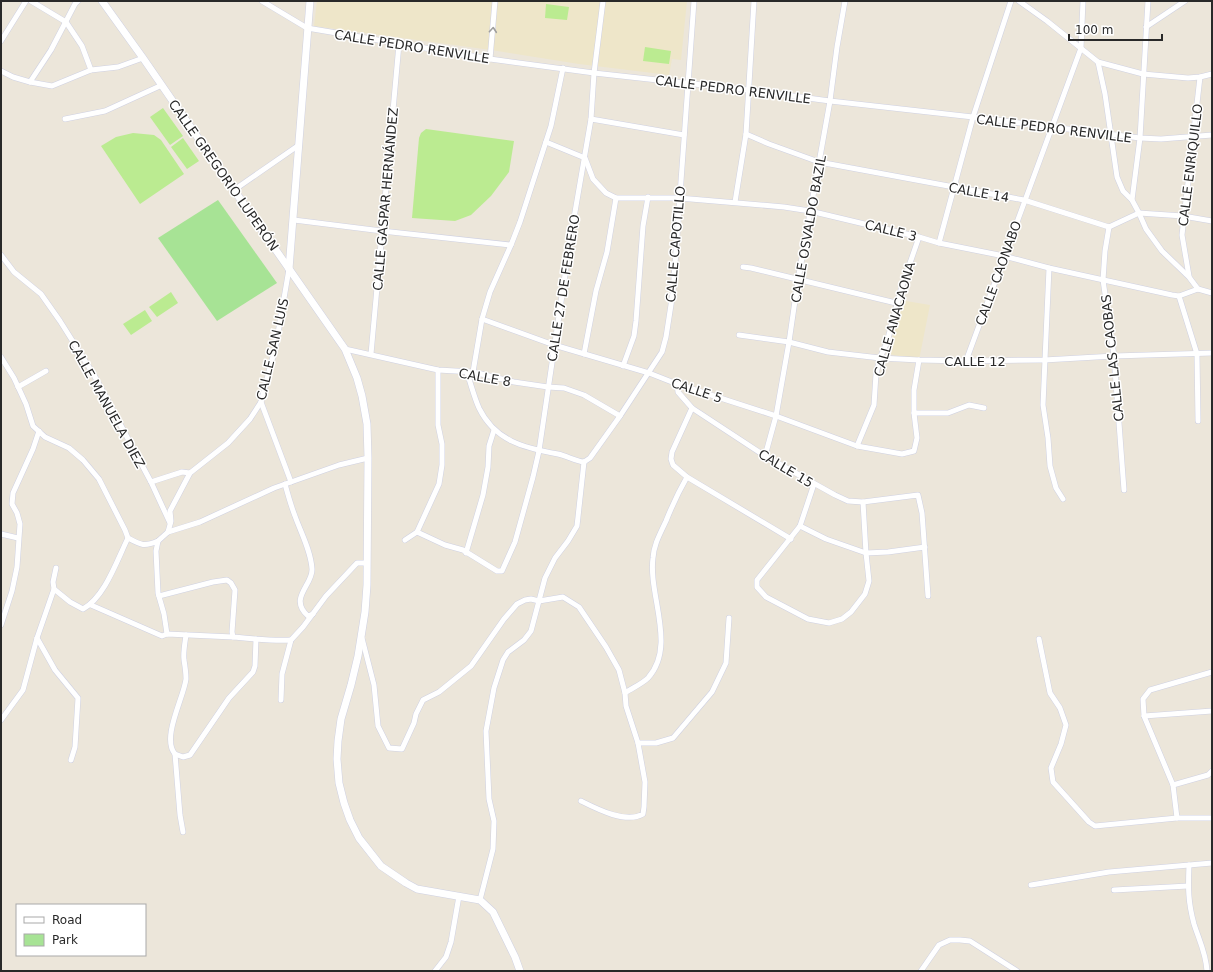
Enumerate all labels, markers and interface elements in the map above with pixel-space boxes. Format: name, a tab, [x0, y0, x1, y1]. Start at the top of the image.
scale bar	[1069, 16, 1162, 42]
text: 100 m	[1075, 23, 1113, 37]
street label: CALLE PEDRO RENVILLE	[333, 27, 490, 66]
one-way arrow	[488, 27, 497, 33]
street label: CALLE PEDRO RENVILLE	[654, 73, 812, 106]
street label: CALLE GREGORIO LUPERÓN	[166, 97, 282, 254]
street label: CALLE ENRIQUILLO	[1176, 103, 1205, 227]
street label: CALLE GASPAR HERNÁNDEZ	[370, 107, 401, 291]
street label: CALLE PEDRO RENVILLE	[975, 112, 1133, 145]
street label: CALLE OSVALDO BAZIL	[788, 153, 829, 304]
street label: CALLE 14	[947, 180, 1010, 205]
street label: CALLE CAPOTILLO	[663, 185, 688, 303]
street label: CALLE 27 DE FEBRERO	[544, 213, 583, 363]
street label: CALLE 3	[863, 217, 918, 244]
street label: CALLE CAONABO	[973, 219, 1024, 328]
street label: CALLE ANACAONA	[871, 260, 918, 378]
street label: CALLE LAS CAOBAS	[1098, 294, 1127, 422]
street label: CALLE SAN LUIS	[253, 297, 292, 402]
street label: CALLE MANUELA DIEZ	[65, 338, 148, 471]
street label: CALLE 12	[944, 354, 1006, 369]
street label: CALLE 8	[457, 365, 512, 389]
street label: CALLE 5	[669, 375, 724, 406]
street label: CALLE 15	[756, 446, 816, 491]
legend	[16, 904, 146, 956]
text: Road	[52, 913, 82, 927]
text: Park	[52, 933, 78, 947]

